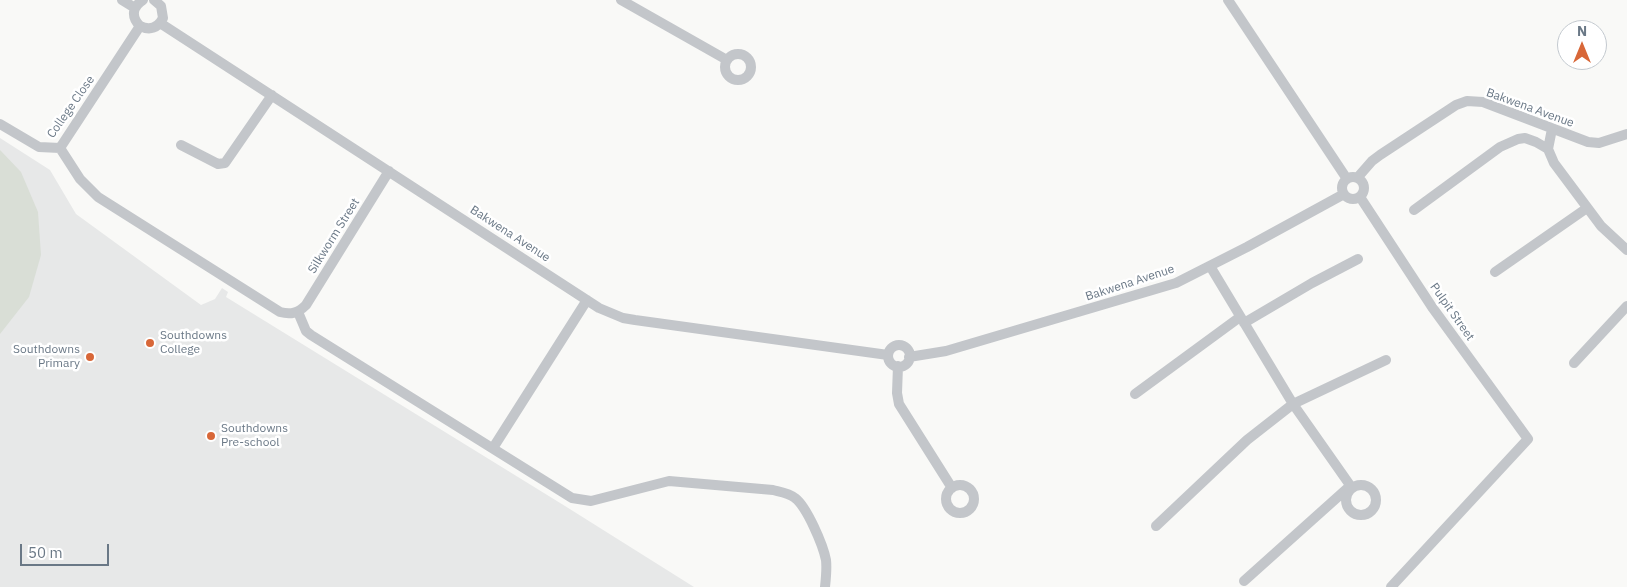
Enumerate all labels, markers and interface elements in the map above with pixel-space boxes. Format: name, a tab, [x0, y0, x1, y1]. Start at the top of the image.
north arrow	[1557, 20, 1607, 70]
text: N	[1577, 22, 1587, 40]
street label: College Close	[44, 73, 98, 141]
street label: Bakwena Avenue	[1484, 85, 1576, 131]
street label: Silkworm Street	[305, 196, 363, 276]
street label: Bakwena Avenue	[467, 203, 553, 265]
street label: Bakwena Avenue	[1084, 262, 1176, 304]
street label: Pulpit Street	[1427, 280, 1477, 344]
place label: Southdowns College	[160, 329, 227, 357]
marker: Southdowns College	[144, 337, 156, 349]
place label: Southdowns Primary	[13, 343, 80, 371]
marker: Southdowns Primary	[84, 351, 96, 363]
place label: Southdowns Pre-school	[221, 422, 288, 450]
marker: Southdowns Pre-school	[205, 430, 217, 442]
scale bar	[22, 534, 111, 566]
text: 50 m	[28, 543, 63, 562]

